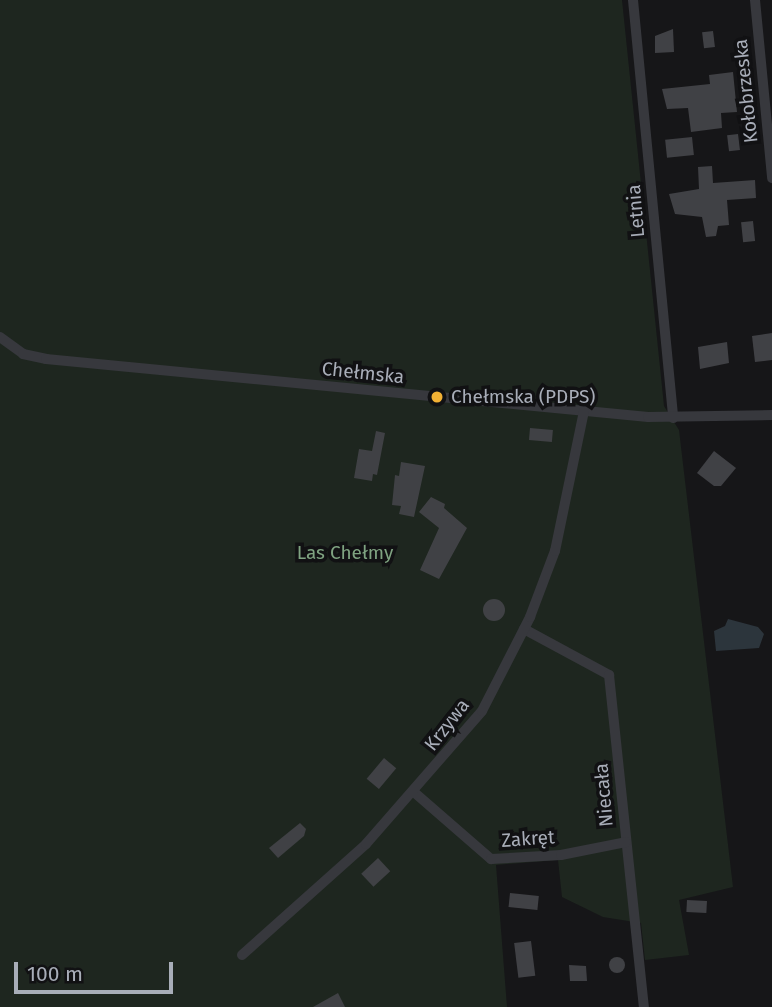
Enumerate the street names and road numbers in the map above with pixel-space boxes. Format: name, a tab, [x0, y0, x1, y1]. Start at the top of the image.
street label: Kołobrzeska	[729, 38, 763, 144]
street label: Letnia	[622, 184, 650, 238]
street label: Chełmska	[321, 357, 405, 389]
street label: Krzywa	[420, 694, 474, 756]
street label: Niecała	[590, 762, 618, 828]
street label: Zakręt	[500, 826, 556, 852]

